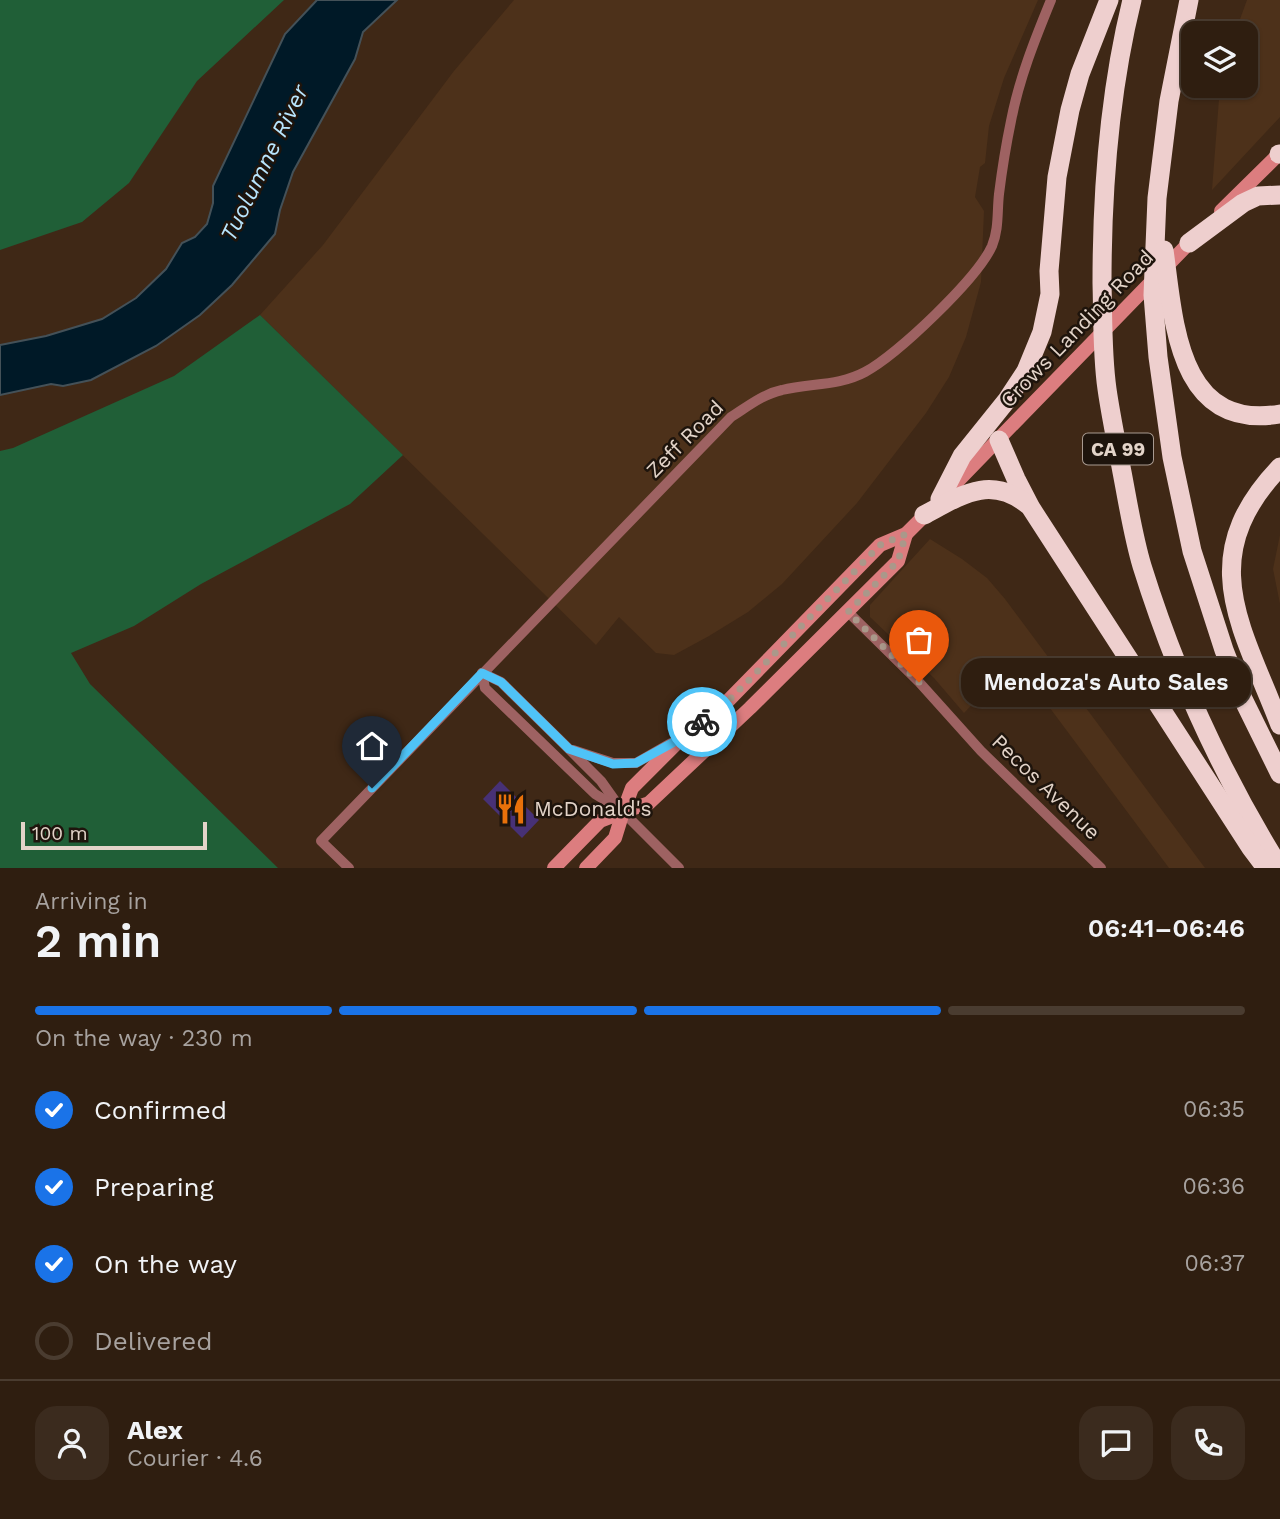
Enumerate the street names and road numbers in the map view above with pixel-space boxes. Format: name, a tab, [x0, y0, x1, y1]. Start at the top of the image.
street label: Crows Landing Road	[995, 245, 1158, 413]
street label: Zeff Road	[641, 395, 728, 482]
road number: CA 99	[1083, 433, 1153, 464]
street label: Pecos Avenue	[987, 729, 1106, 845]

